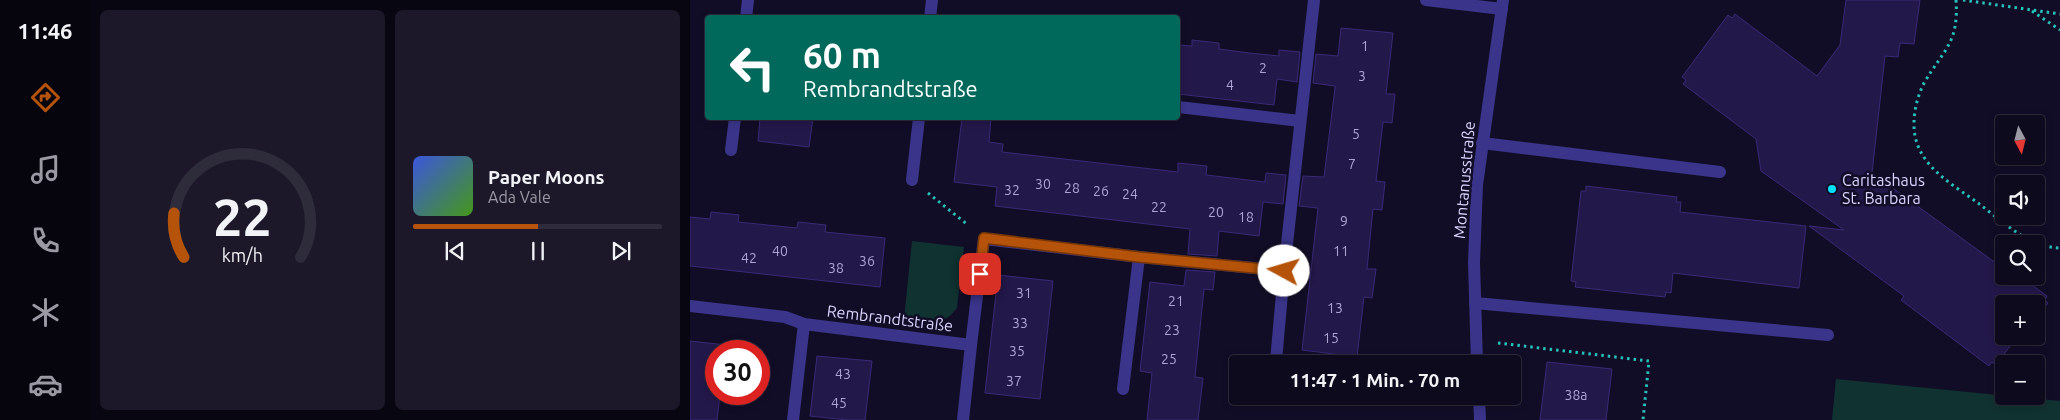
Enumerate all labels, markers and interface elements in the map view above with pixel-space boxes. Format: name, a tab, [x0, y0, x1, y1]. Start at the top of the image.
text: 11:46	[17, 18, 73, 43]
icon: left	[720, 35, 785, 100]
text: 60 m	[803, 35, 881, 75]
house number: 1	[1361, 38, 1369, 54]
house number: 2	[1259, 60, 1267, 76]
house number: 3	[1358, 68, 1366, 84]
text: Rembrandtstraße	[803, 76, 978, 101]
house number: 4	[1226, 77, 1234, 93]
icon: directions	[28, 80, 63, 115]
north arrow	[1995, 115, 2045, 165]
map controls	[1995, 115, 2045, 405]
street label: Montanusstraße	[1450, 120, 1478, 240]
house number: 5	[1352, 126, 1360, 142]
icon: music	[28, 152, 63, 187]
house number: 7	[1348, 156, 1356, 172]
text: Paper Moons	[488, 166, 605, 188]
place label: Caritashaus St. Barbara	[1842, 171, 1925, 207]
button: sound	[1995, 175, 2045, 225]
house number: 30	[1035, 176, 1051, 192]
house number: 28	[1064, 180, 1080, 196]
house number: 32	[1004, 182, 1020, 198]
house number: 26	[1093, 183, 1109, 199]
marker: Caritashaus St. Barbara	[1826, 183, 1838, 195]
house number: 24	[1122, 186, 1138, 202]
text: 22	[213, 188, 272, 246]
text: Ada Vale	[488, 188, 551, 206]
house number: 22	[1151, 199, 1167, 215]
house number: 20	[1208, 204, 1224, 220]
house number: 18	[1238, 209, 1254, 225]
house number: 9	[1340, 213, 1348, 229]
icon: phone	[28, 223, 63, 258]
button: search	[1995, 235, 2045, 285]
icon: previous	[441, 237, 469, 265]
icon: pause	[524, 237, 552, 265]
icon: next	[607, 237, 635, 265]
house number: 40	[772, 243, 788, 259]
house number: 11	[1333, 243, 1349, 259]
position arrow	[1257, 244, 1309, 296]
text: km/h	[222, 245, 263, 265]
house number: 42	[741, 250, 757, 266]
house number: 36	[859, 253, 875, 269]
pin	[959, 253, 1001, 295]
house number: 38	[828, 260, 844, 276]
icon: arrive	[966, 260, 994, 288]
house number: 31	[1016, 285, 1032, 301]
house number: 21	[1168, 293, 1184, 309]
icon: climate	[28, 295, 63, 330]
button: +	[1995, 295, 2045, 345]
house number: 13	[1327, 300, 1343, 316]
street label: Rembrandtstraße	[826, 301, 954, 335]
house number: 33	[1012, 315, 1028, 331]
house number: 23	[1164, 322, 1180, 338]
house number: 15	[1323, 330, 1339, 346]
speed limit sign: 30	[705, 340, 770, 405]
house number: 35	[1009, 343, 1025, 359]
house number: 25	[1161, 351, 1177, 367]
button: −	[1995, 355, 2045, 405]
house number: 43	[835, 366, 851, 382]
icon: car	[28, 367, 63, 402]
text: 11:47 · 1 Min. · 70 m	[1290, 369, 1460, 391]
house number: 37	[1006, 373, 1022, 389]
house number: 38a	[1565, 387, 1588, 403]
house number: 45	[831, 395, 847, 411]

